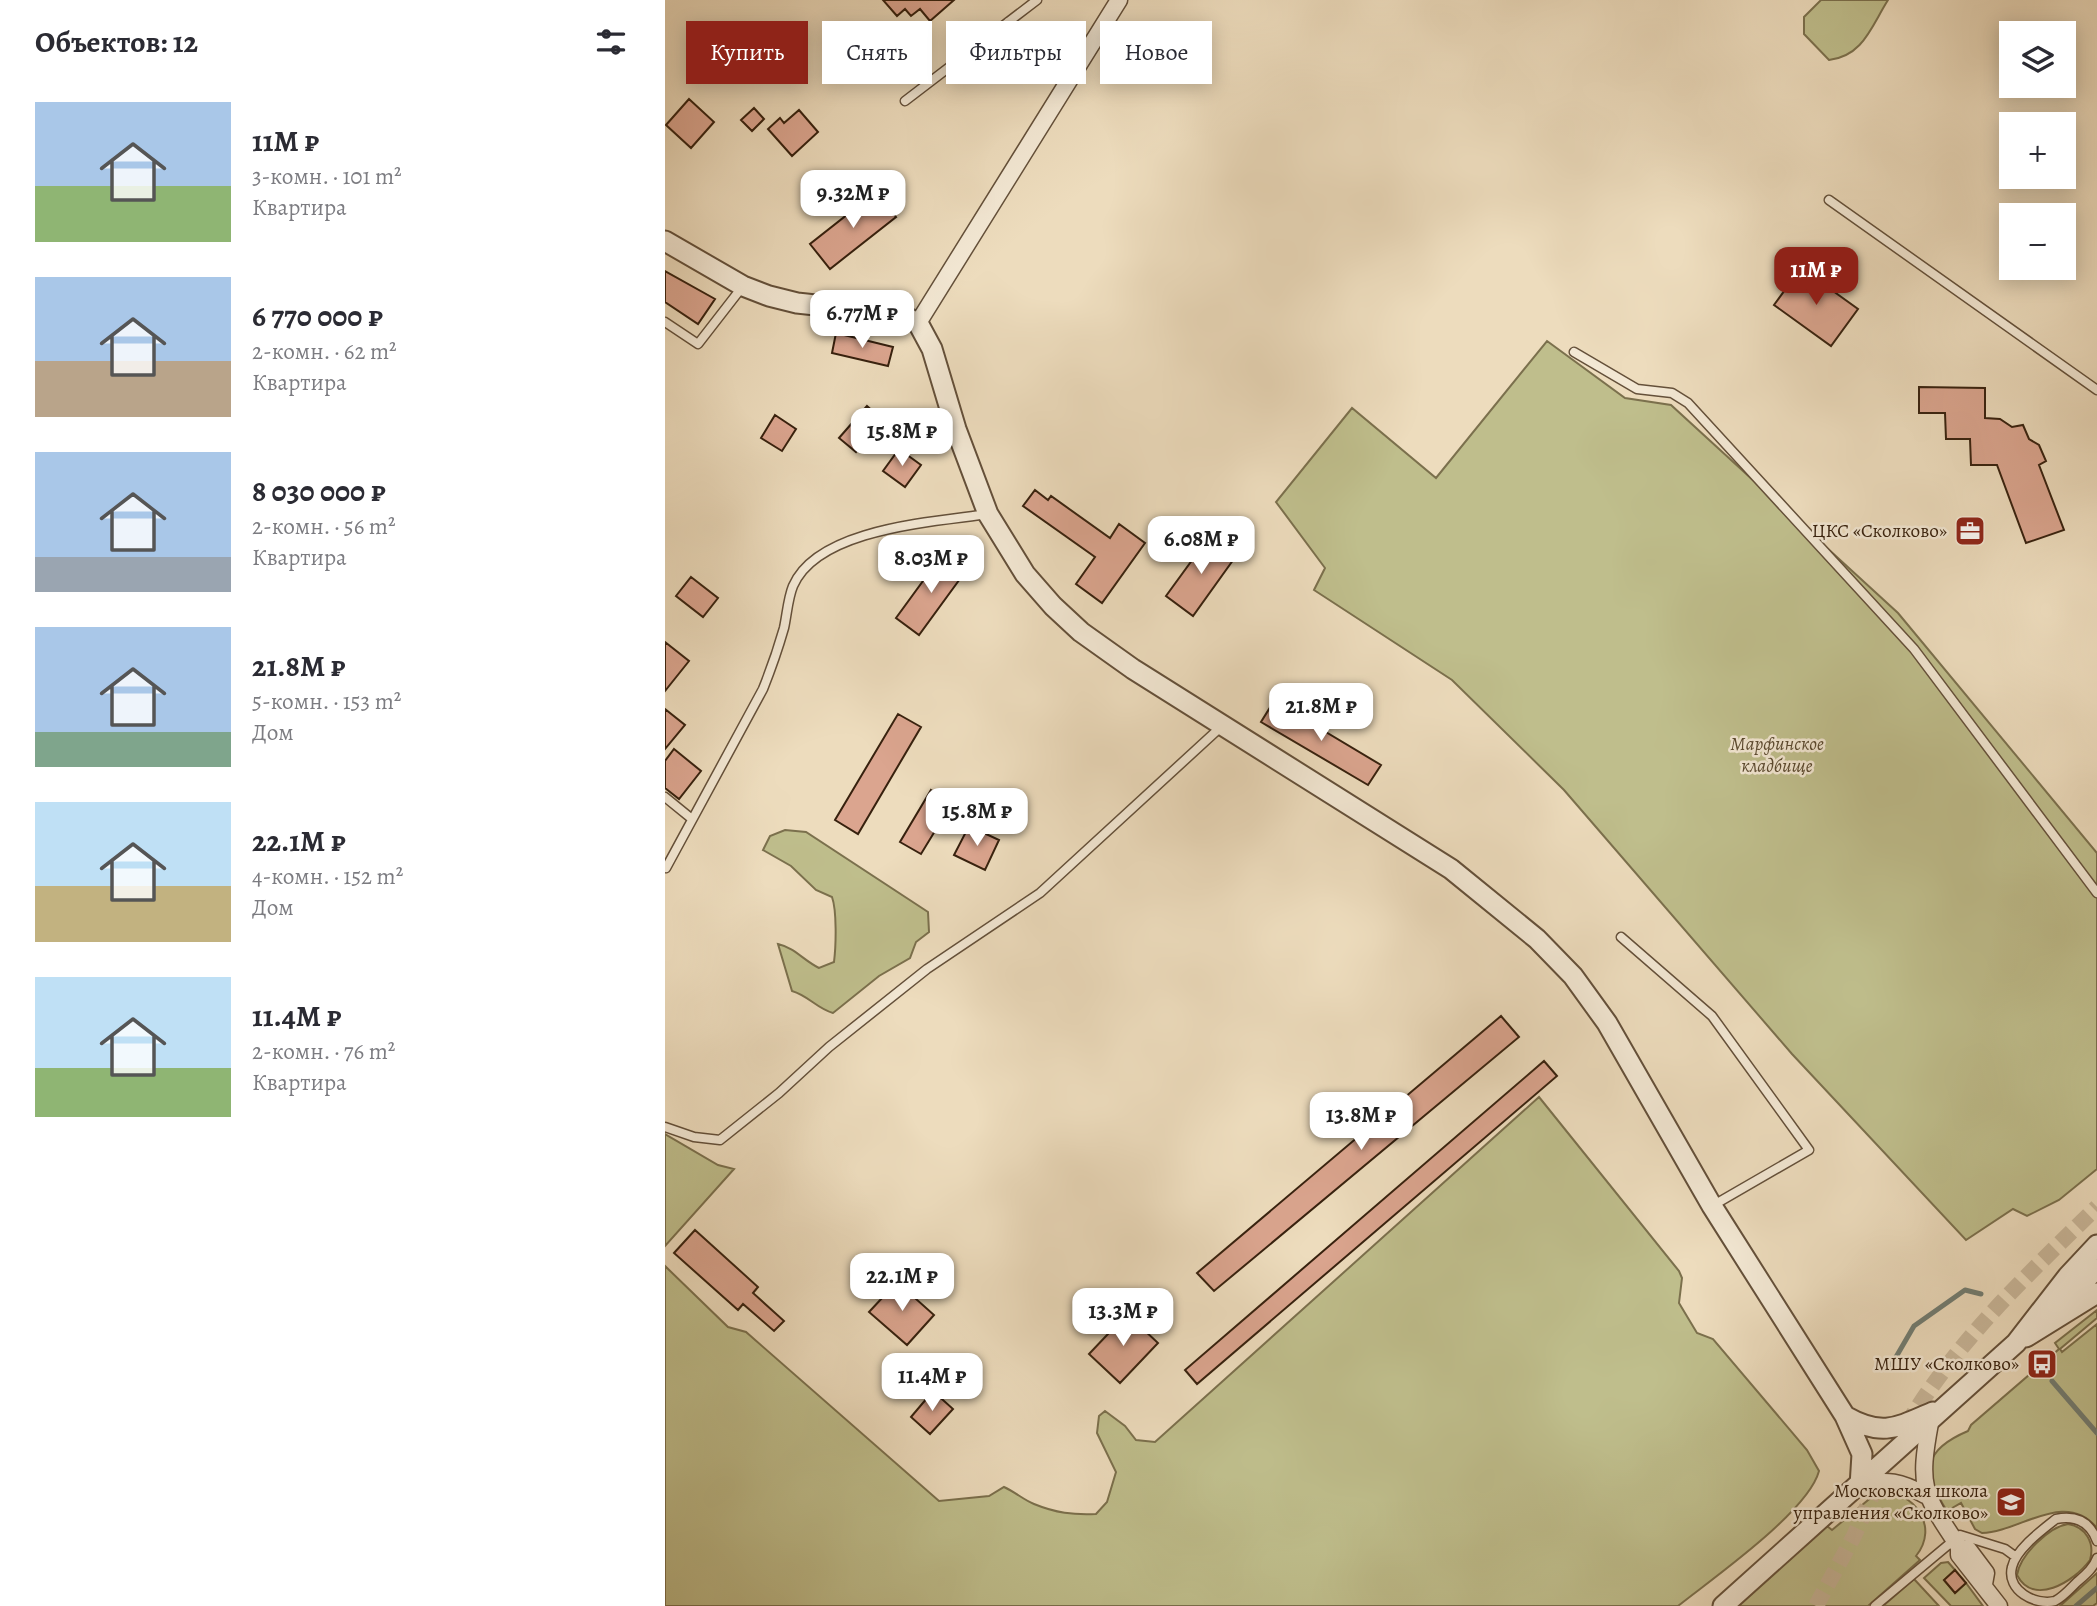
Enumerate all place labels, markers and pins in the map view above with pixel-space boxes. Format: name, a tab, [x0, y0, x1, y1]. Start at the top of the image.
pin: 9.32M ₽	[788, 170, 918, 230]
pin: 11M ₽	[1767, 247, 1865, 307]
pin: 6.77M ₽	[797, 290, 927, 350]
pin: 15.8M ₽	[837, 408, 967, 468]
office icon: ЦКС «Сколково»	[1953, 514, 1987, 548]
pin: 6.08M ₽	[1136, 516, 1266, 576]
place label: ЦКС «Сколково»	[1812, 518, 1947, 544]
pin: 8.03M ₽	[866, 536, 996, 595]
pin: 21.8M ₽	[1256, 684, 1386, 743]
pin: 15.8M ₽	[912, 788, 1042, 848]
pin: 13.8M ₽	[1296, 1092, 1426, 1152]
pin: 22.1M ₽	[837, 1254, 967, 1313]
pin: 13.3M ₽	[1058, 1288, 1188, 1348]
bus stop icon: МШУ «Сколково»	[2025, 1347, 2059, 1381]
place label: МШУ «Сколково»	[1874, 1351, 2019, 1377]
pin: 11.4M ₽	[867, 1354, 997, 1413]
place label: Московская школа управления «Сколково»	[1793, 1478, 1988, 1526]
school or university icon: Московская школа управления «Сколково»	[1994, 1485, 2028, 1519]

